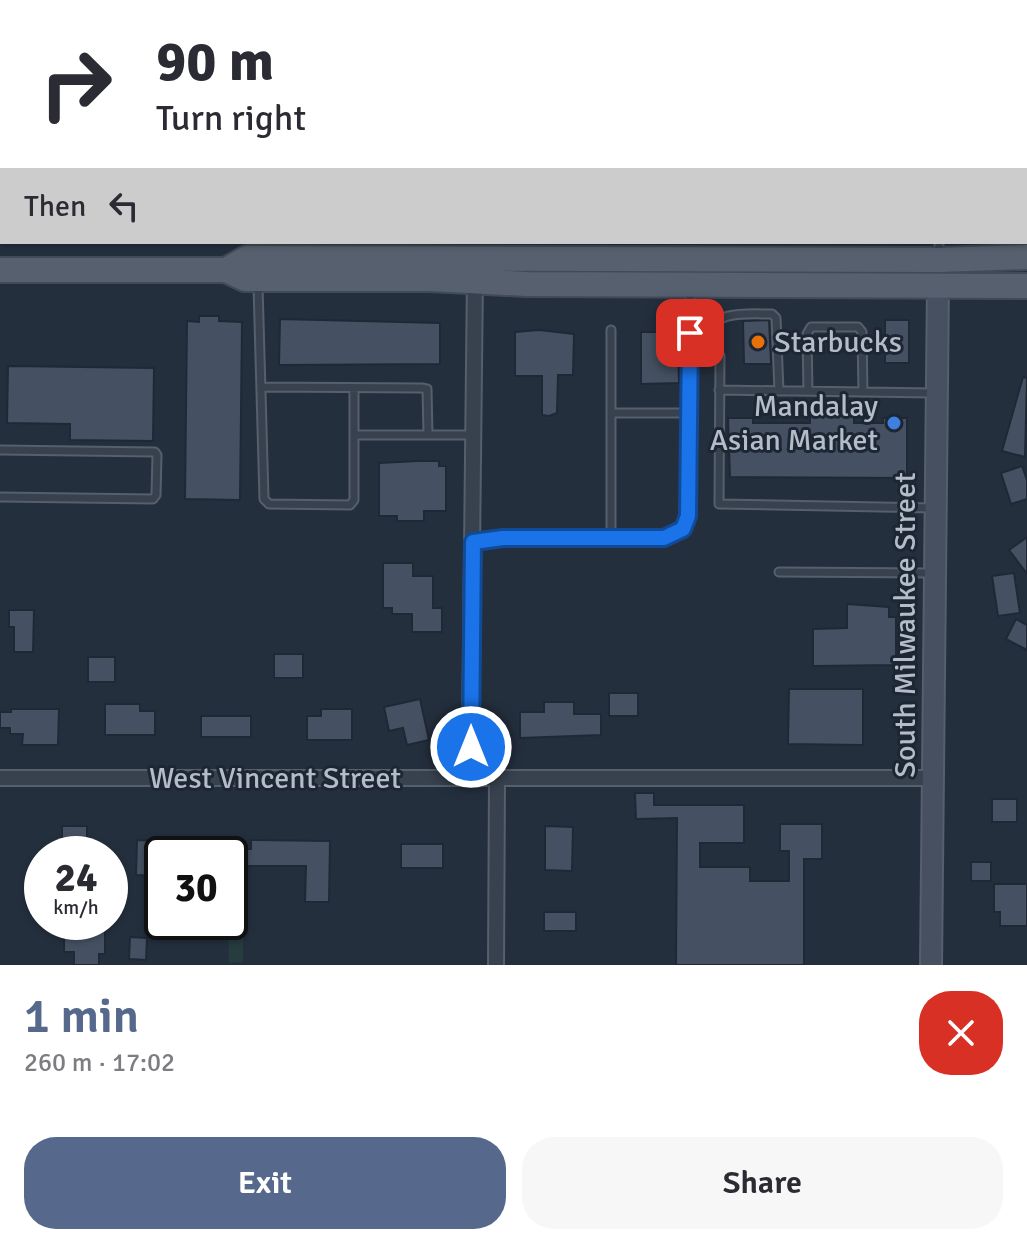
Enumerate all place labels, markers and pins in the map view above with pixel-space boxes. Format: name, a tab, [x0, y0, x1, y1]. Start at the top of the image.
pin	[656, 299, 724, 367]
place label: Starbucks	[774, 324, 902, 361]
marker: Starbucks	[749, 333, 767, 351]
place label: Mandalay Asian Market	[710, 388, 878, 459]
marker: Mandalay Asian Market	[885, 414, 903, 432]

